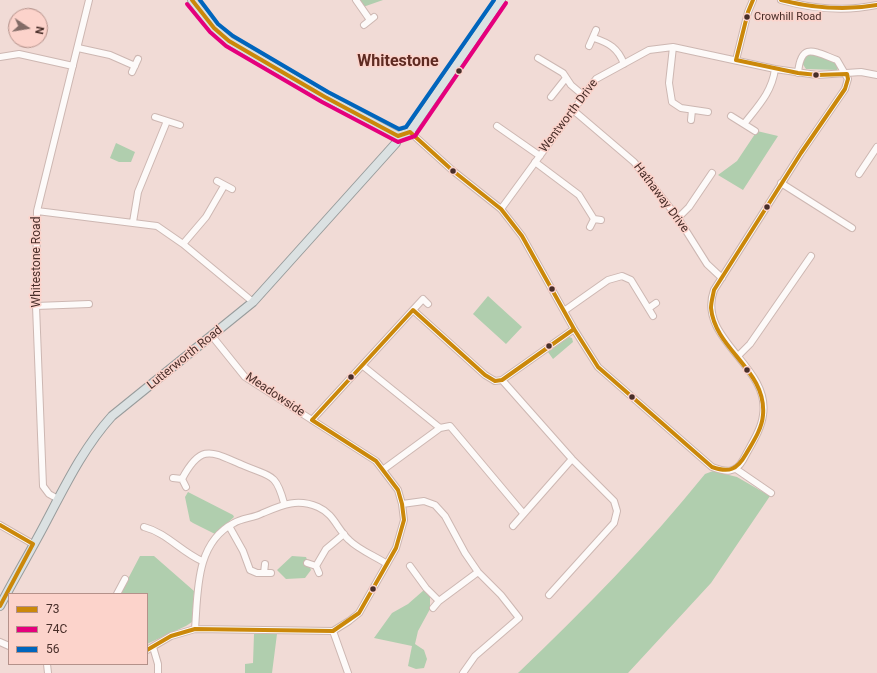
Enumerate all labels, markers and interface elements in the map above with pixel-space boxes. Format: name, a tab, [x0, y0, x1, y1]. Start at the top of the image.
north arrow	[8, 8, 48, 48]
place label: Crowhill Road	[754, 10, 821, 24]
marker: Crowhill Road	[742, 12, 752, 22]
text: N	[32, 25, 46, 36]
district label: Whitestone	[357, 52, 439, 72]
unlabelled marker	[454, 66, 464, 76]
unlabelled marker	[811, 70, 821, 80]
street label: Wentworth Drive	[537, 76, 601, 156]
street label: Hathaway Drive	[630, 160, 692, 236]
unlabelled marker	[448, 166, 458, 176]
unlabelled marker	[762, 202, 772, 212]
street label: Whitestone Road	[30, 217, 44, 307]
unlabelled marker	[547, 284, 557, 294]
street label: Lutterworth Road	[145, 323, 225, 393]
unlabelled marker	[544, 341, 554, 351]
unlabelled marker	[742, 365, 752, 375]
street label: Meadowside	[243, 370, 307, 420]
unlabelled marker	[346, 372, 356, 382]
unlabelled marker	[627, 392, 637, 402]
unlabelled marker	[368, 584, 378, 594]
legend	[8, 593, 148, 665]
text: 73	[46, 602, 60, 616]
text: 74C	[46, 622, 67, 636]
text: 56	[46, 642, 60, 656]

